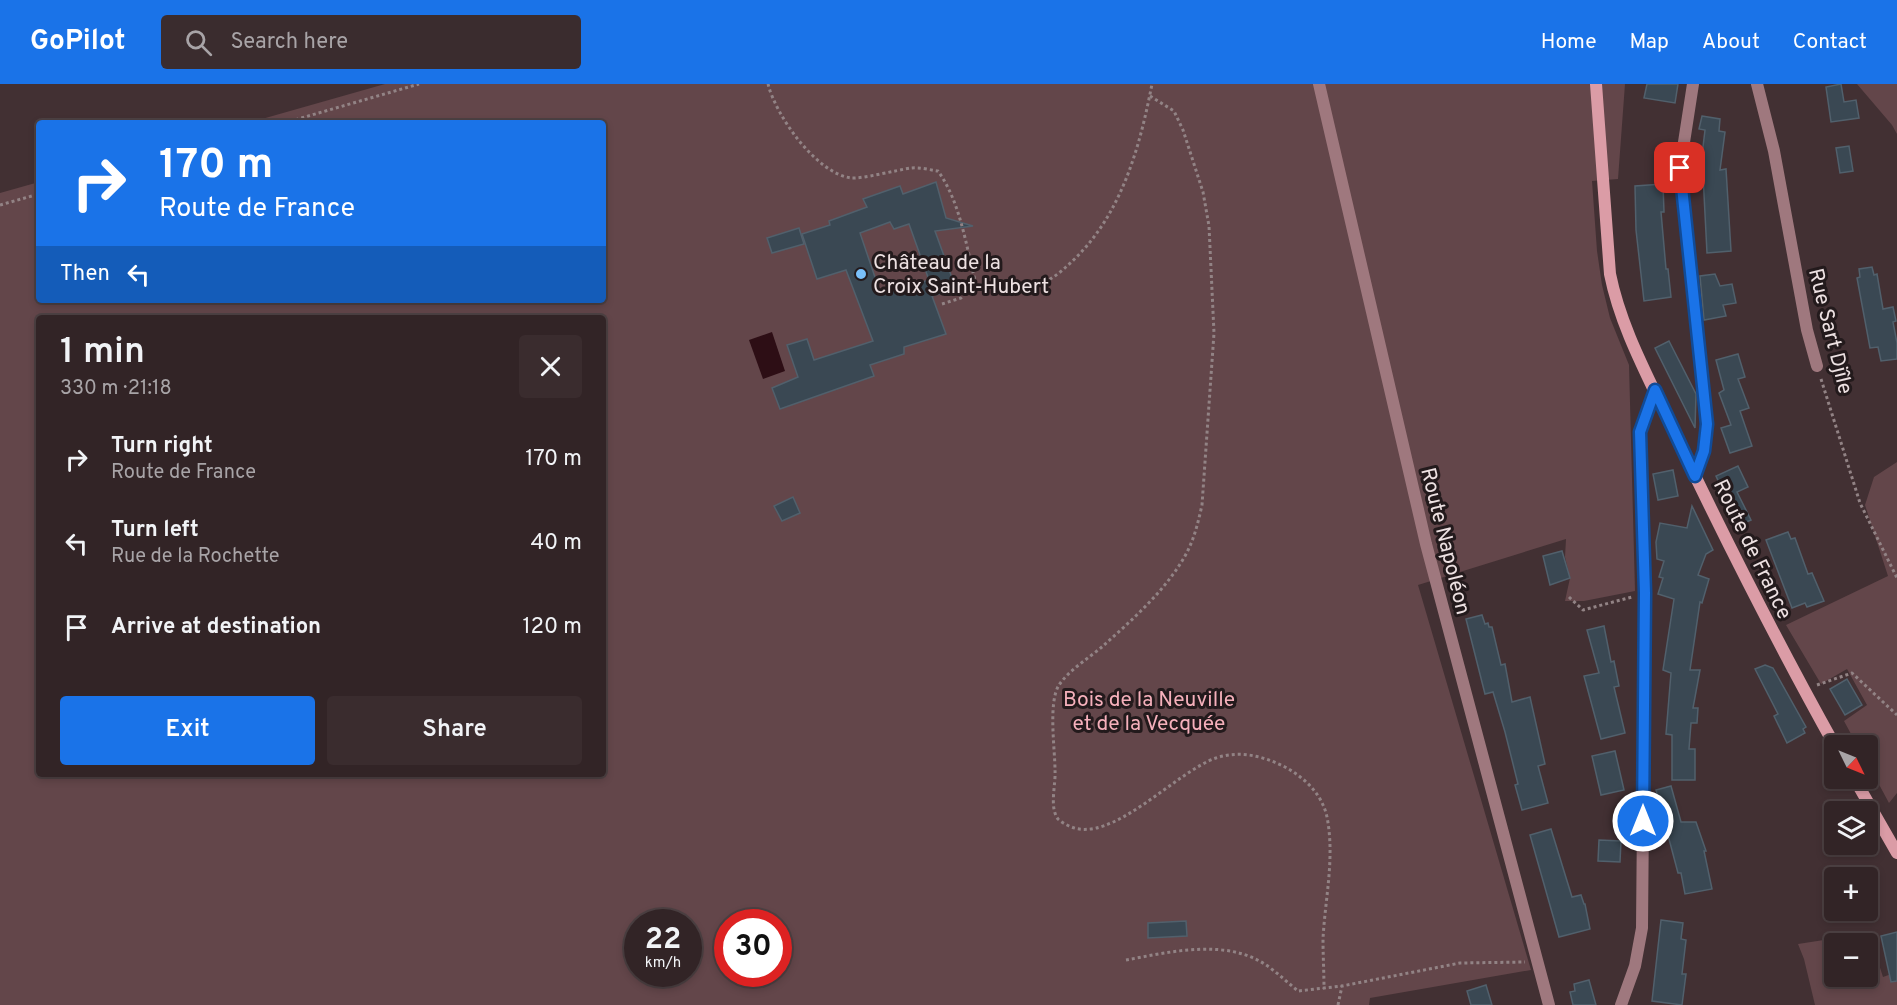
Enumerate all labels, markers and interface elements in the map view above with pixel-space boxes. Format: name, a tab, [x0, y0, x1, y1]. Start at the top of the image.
search box	[161, 15, 581, 69]
text: GoPilot	[30, 24, 125, 60]
icon: search	[182, 26, 215, 59]
text: Search here	[230, 29, 348, 56]
text: Home	[1541, 29, 1597, 56]
text: Map	[1630, 29, 1669, 56]
text: About	[1702, 29, 1760, 56]
text: Contact	[1793, 29, 1867, 56]
text: 170 m	[159, 140, 273, 193]
pin	[1654, 142, 1705, 193]
icon: right	[60, 144, 138, 222]
icon: arrive	[1663, 151, 1696, 184]
text: Route de France	[159, 192, 355, 226]
place label: Château de la Croix Saint-Hubert	[873, 250, 1049, 301]
icon: left	[122, 258, 155, 291]
text: Then	[60, 261, 110, 288]
street label: Rue Sart Djîle	[1801, 266, 1858, 397]
marker: Château de la Croix Saint-Hubert	[854, 267, 868, 281]
text: 1 min	[60, 330, 145, 376]
button: close	[519, 335, 582, 398]
text: 330 m · 21:18	[60, 376, 172, 402]
text: Turn right	[111, 433, 213, 460]
icon: right	[60, 443, 93, 476]
text: 170 m	[525, 446, 582, 473]
text: Route de France	[111, 460, 256, 486]
street label: Route Napoléon	[1413, 465, 1476, 618]
street label: Route de France	[1706, 475, 1797, 624]
text: Turn left	[111, 517, 199, 544]
icon: left	[60, 527, 93, 560]
text: 40 m	[530, 530, 582, 557]
text: Rue de la Rochette	[111, 544, 280, 570]
icon: arrive	[60, 611, 93, 644]
text: Arrive at destination	[111, 614, 321, 641]
text: 120 m	[522, 614, 582, 641]
park label: Bois de la Neuville et de la Vecquée	[1063, 687, 1235, 738]
button: Exit	[60, 696, 315, 765]
button: Share	[327, 696, 582, 765]
north arrow	[1824, 735, 1878, 789]
map controls	[1824, 735, 1878, 987]
position arrow	[1611, 789, 1675, 853]
button: layers	[1824, 801, 1878, 855]
button: +	[1824, 867, 1878, 921]
speed limit sign: 30	[714, 909, 792, 987]
text: 22	[645, 922, 681, 959]
button: −	[1824, 933, 1878, 987]
text: km/h	[645, 954, 681, 973]

